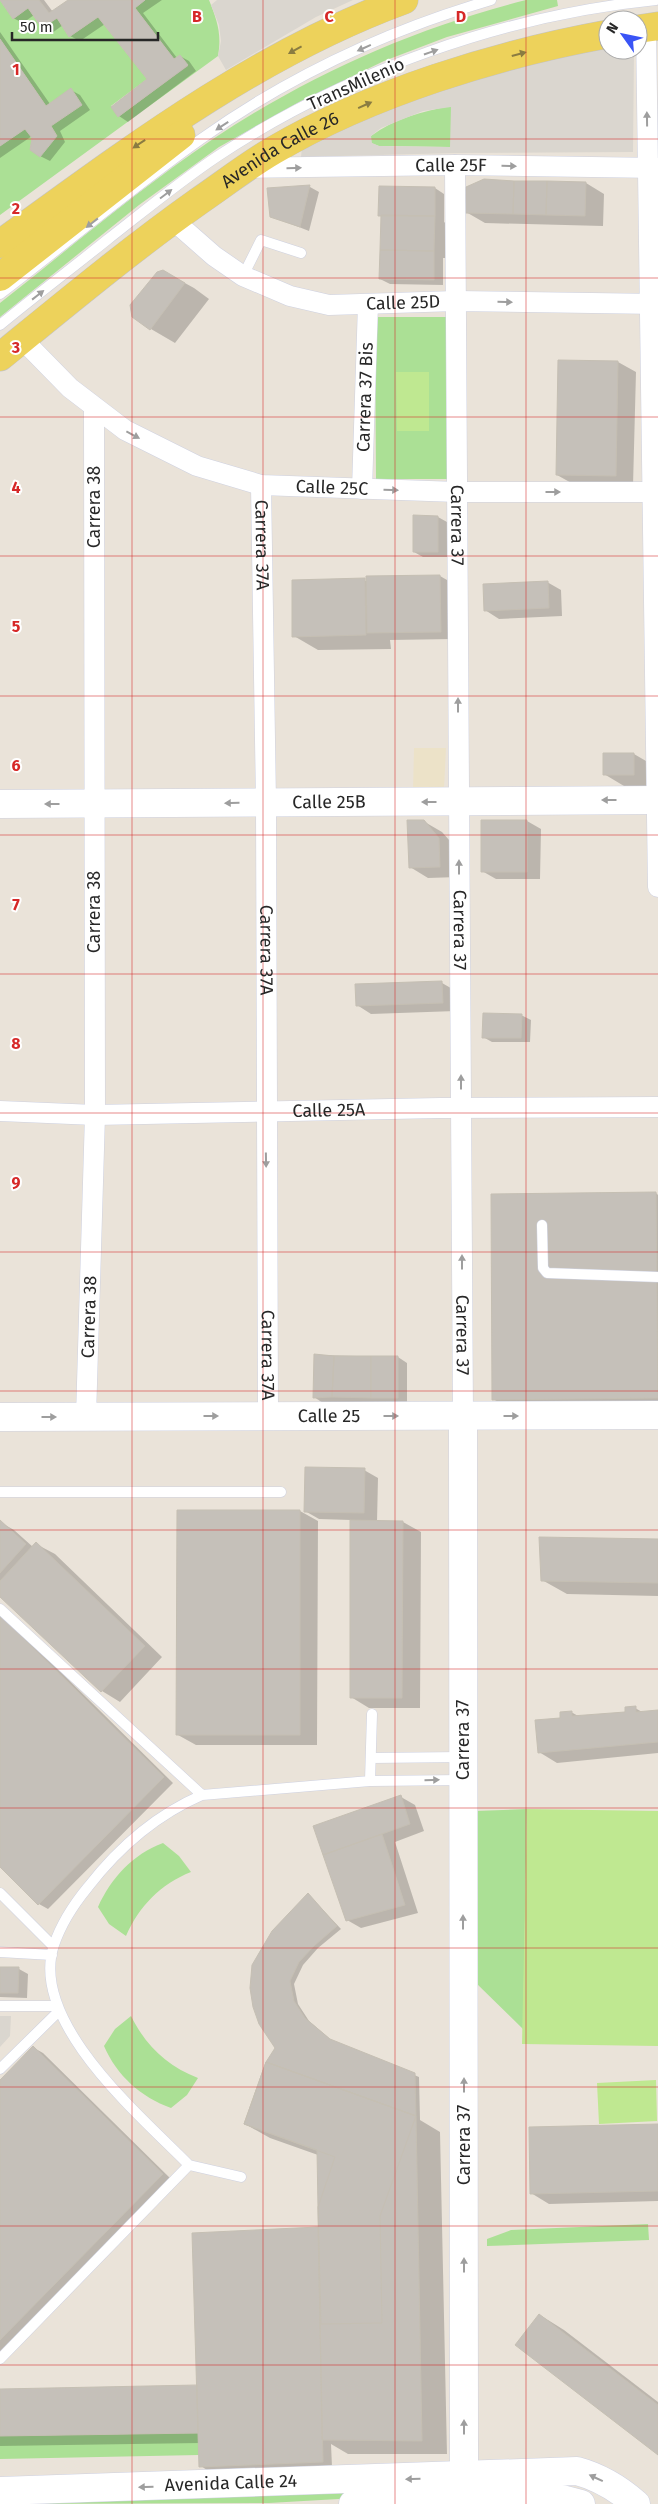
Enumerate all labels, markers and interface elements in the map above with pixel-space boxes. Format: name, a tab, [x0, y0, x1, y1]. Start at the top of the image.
text: B	[192, 7, 202, 26]
text: C	[324, 7, 334, 26]
text: D	[456, 7, 466, 26]
scale bar	[12, 10, 159, 42]
north arrow	[598, 10, 648, 60]
text: 50 m	[20, 18, 53, 36]
text: N	[603, 20, 622, 37]
one-way arrow	[357, 44, 371, 52]
one-way arrow	[288, 46, 301, 55]
one-way arrow	[424, 47, 439, 55]
one-way arrow	[512, 50, 527, 58]
street label: TransMilenio	[304, 53, 408, 115]
text: 1	[12, 60, 20, 79]
one-way arrow	[358, 101, 372, 109]
street label: Avenida Calle 26	[217, 107, 342, 193]
one-way arrow	[643, 111, 651, 127]
one-way arrow	[215, 121, 228, 130]
one-way arrow	[132, 139, 145, 149]
street label: Calle 25F	[415, 154, 487, 177]
one-way arrow	[501, 162, 517, 170]
one-way arrow	[286, 163, 302, 171]
one-way arrow	[159, 189, 173, 199]
text: 2	[12, 199, 20, 218]
one-way arrow	[86, 218, 99, 229]
one-way arrow	[31, 289, 44, 300]
street label: Calle 25D	[366, 291, 440, 315]
one-way arrow	[497, 298, 513, 306]
text: 3	[11, 338, 20, 357]
street label: Carrera 37 Bis	[352, 342, 378, 452]
one-way arrow	[126, 431, 141, 439]
street label: Carrera 38	[83, 466, 105, 548]
street label: Calle 25C	[295, 475, 369, 500]
text: 4	[11, 478, 21, 497]
street label: Carrera 37	[446, 485, 469, 565]
one-way arrow	[383, 486, 399, 494]
one-way arrow	[546, 488, 562, 496]
street label: Carrera 37A	[250, 500, 274, 591]
text: 5	[12, 617, 21, 636]
one-way arrow	[454, 696, 462, 712]
text: 6	[11, 756, 21, 775]
street label: Calle 25B	[292, 791, 366, 813]
one-way arrow	[601, 796, 617, 804]
one-way arrow	[421, 798, 437, 806]
one-way arrow	[224, 799, 240, 807]
one-way arrow	[44, 800, 60, 808]
one-way arrow	[455, 859, 463, 875]
street label: Carrera 38	[83, 871, 105, 953]
street label: Carrera 37	[449, 890, 471, 970]
text: 7	[12, 895, 20, 914]
street label: Carrera 37A	[255, 905, 278, 996]
text: 8	[11, 1034, 21, 1053]
one-way arrow	[457, 1074, 465, 1090]
street label: Calle 25A	[292, 1099, 366, 1122]
one-way arrow	[262, 1152, 270, 1168]
text: 9	[12, 1173, 21, 1192]
one-way arrow	[458, 1254, 466, 1270]
street label: Carrera 38	[77, 1275, 101, 1359]
street label: Carrera 37	[451, 1295, 474, 1375]
street label: Carrera 37A	[257, 1310, 279, 1401]
street label: Calle 25	[298, 1405, 360, 1427]
one-way arrow	[203, 1412, 219, 1420]
one-way arrow	[383, 1412, 399, 1420]
one-way arrow	[504, 1412, 520, 1420]
one-way arrow	[41, 1413, 57, 1421]
street label: Carrera 37	[452, 1700, 474, 1780]
one-way arrow	[424, 1776, 440, 1784]
one-way arrow	[459, 1914, 467, 1930]
one-way arrow	[460, 2076, 468, 2092]
street label: Carrera 37	[453, 2105, 475, 2185]
one-way arrow	[460, 2256, 468, 2272]
one-way arrow	[460, 2419, 468, 2435]
street label: Avenida Calle 24	[164, 2470, 298, 2496]
one-way arrow	[588, 2473, 603, 2482]
one-way arrow	[405, 2475, 421, 2483]
one-way arrow	[138, 2483, 154, 2491]

